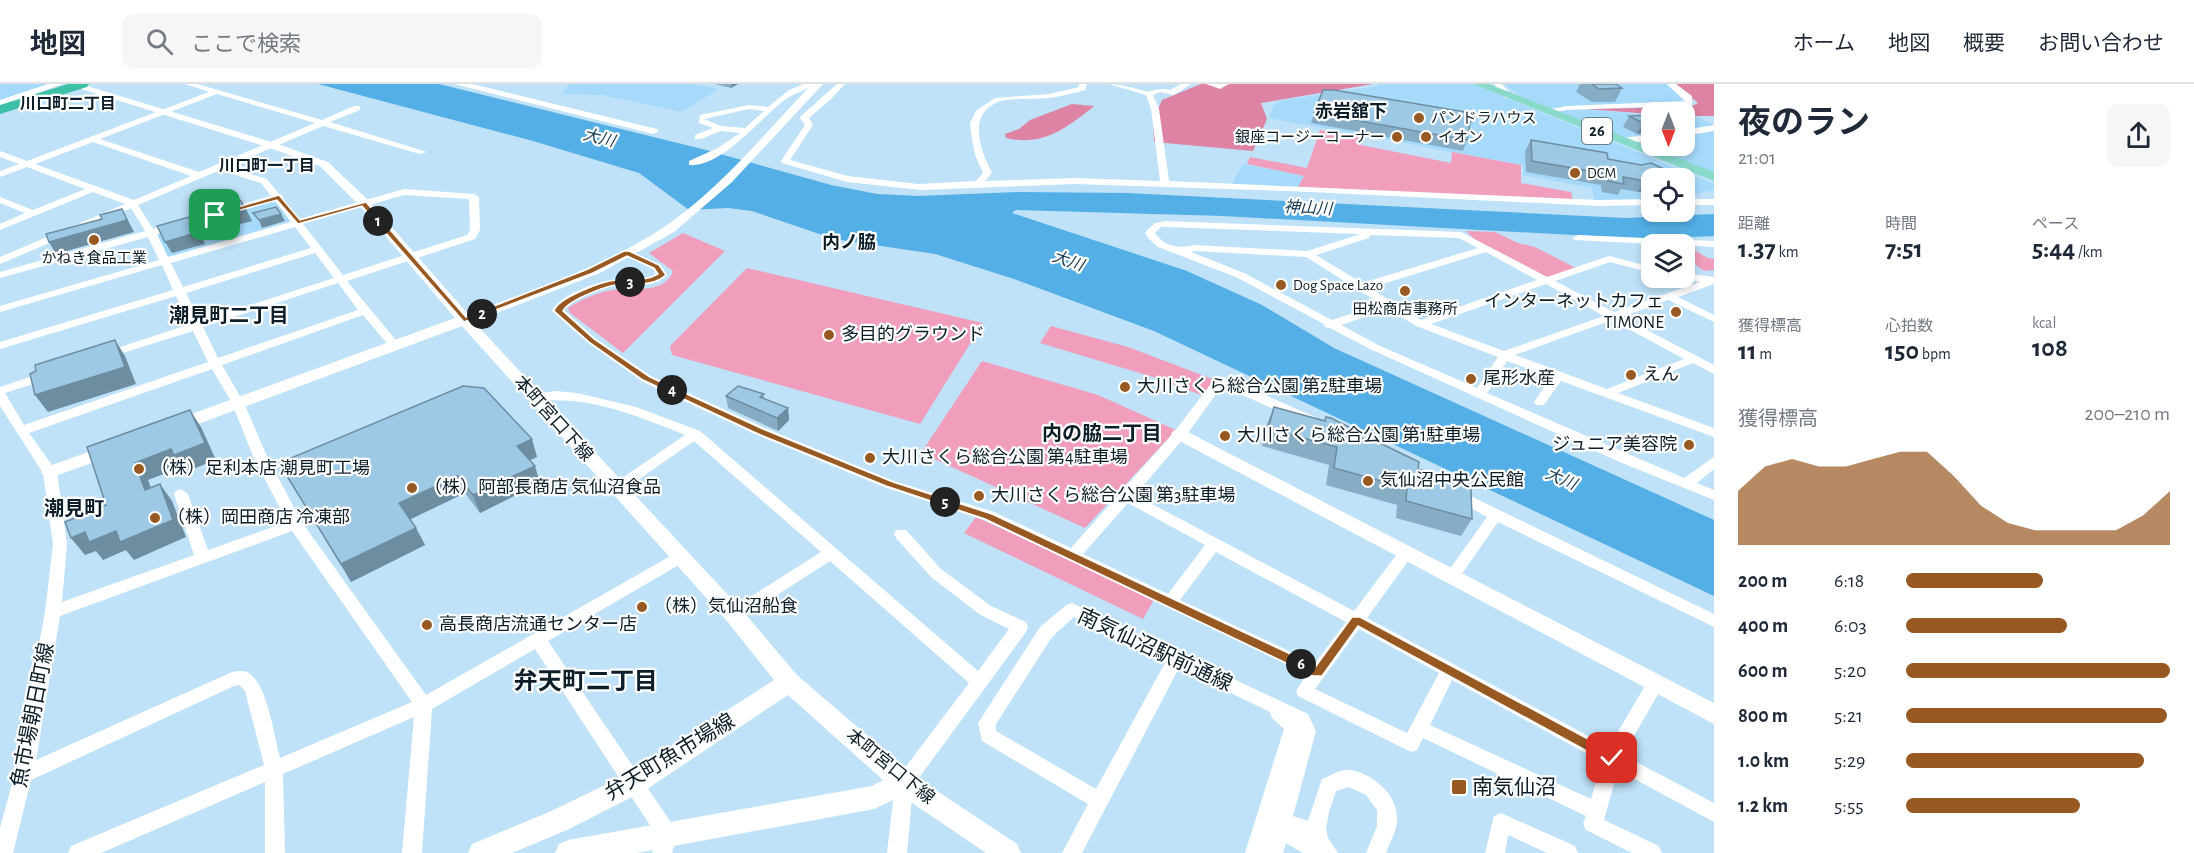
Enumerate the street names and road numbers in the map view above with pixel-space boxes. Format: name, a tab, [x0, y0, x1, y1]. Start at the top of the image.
road number: 26	[1582, 118, 1612, 144]
street label: 本町宮口下線	[510, 372, 597, 465]
street label: 南気仙沼駅前通線	[1074, 604, 1236, 695]
street label: 魚市場朝日町線	[8, 641, 57, 789]
street label: 弁天町魚市場線	[601, 709, 738, 804]
street label: 本町宮口下線	[842, 724, 939, 808]

